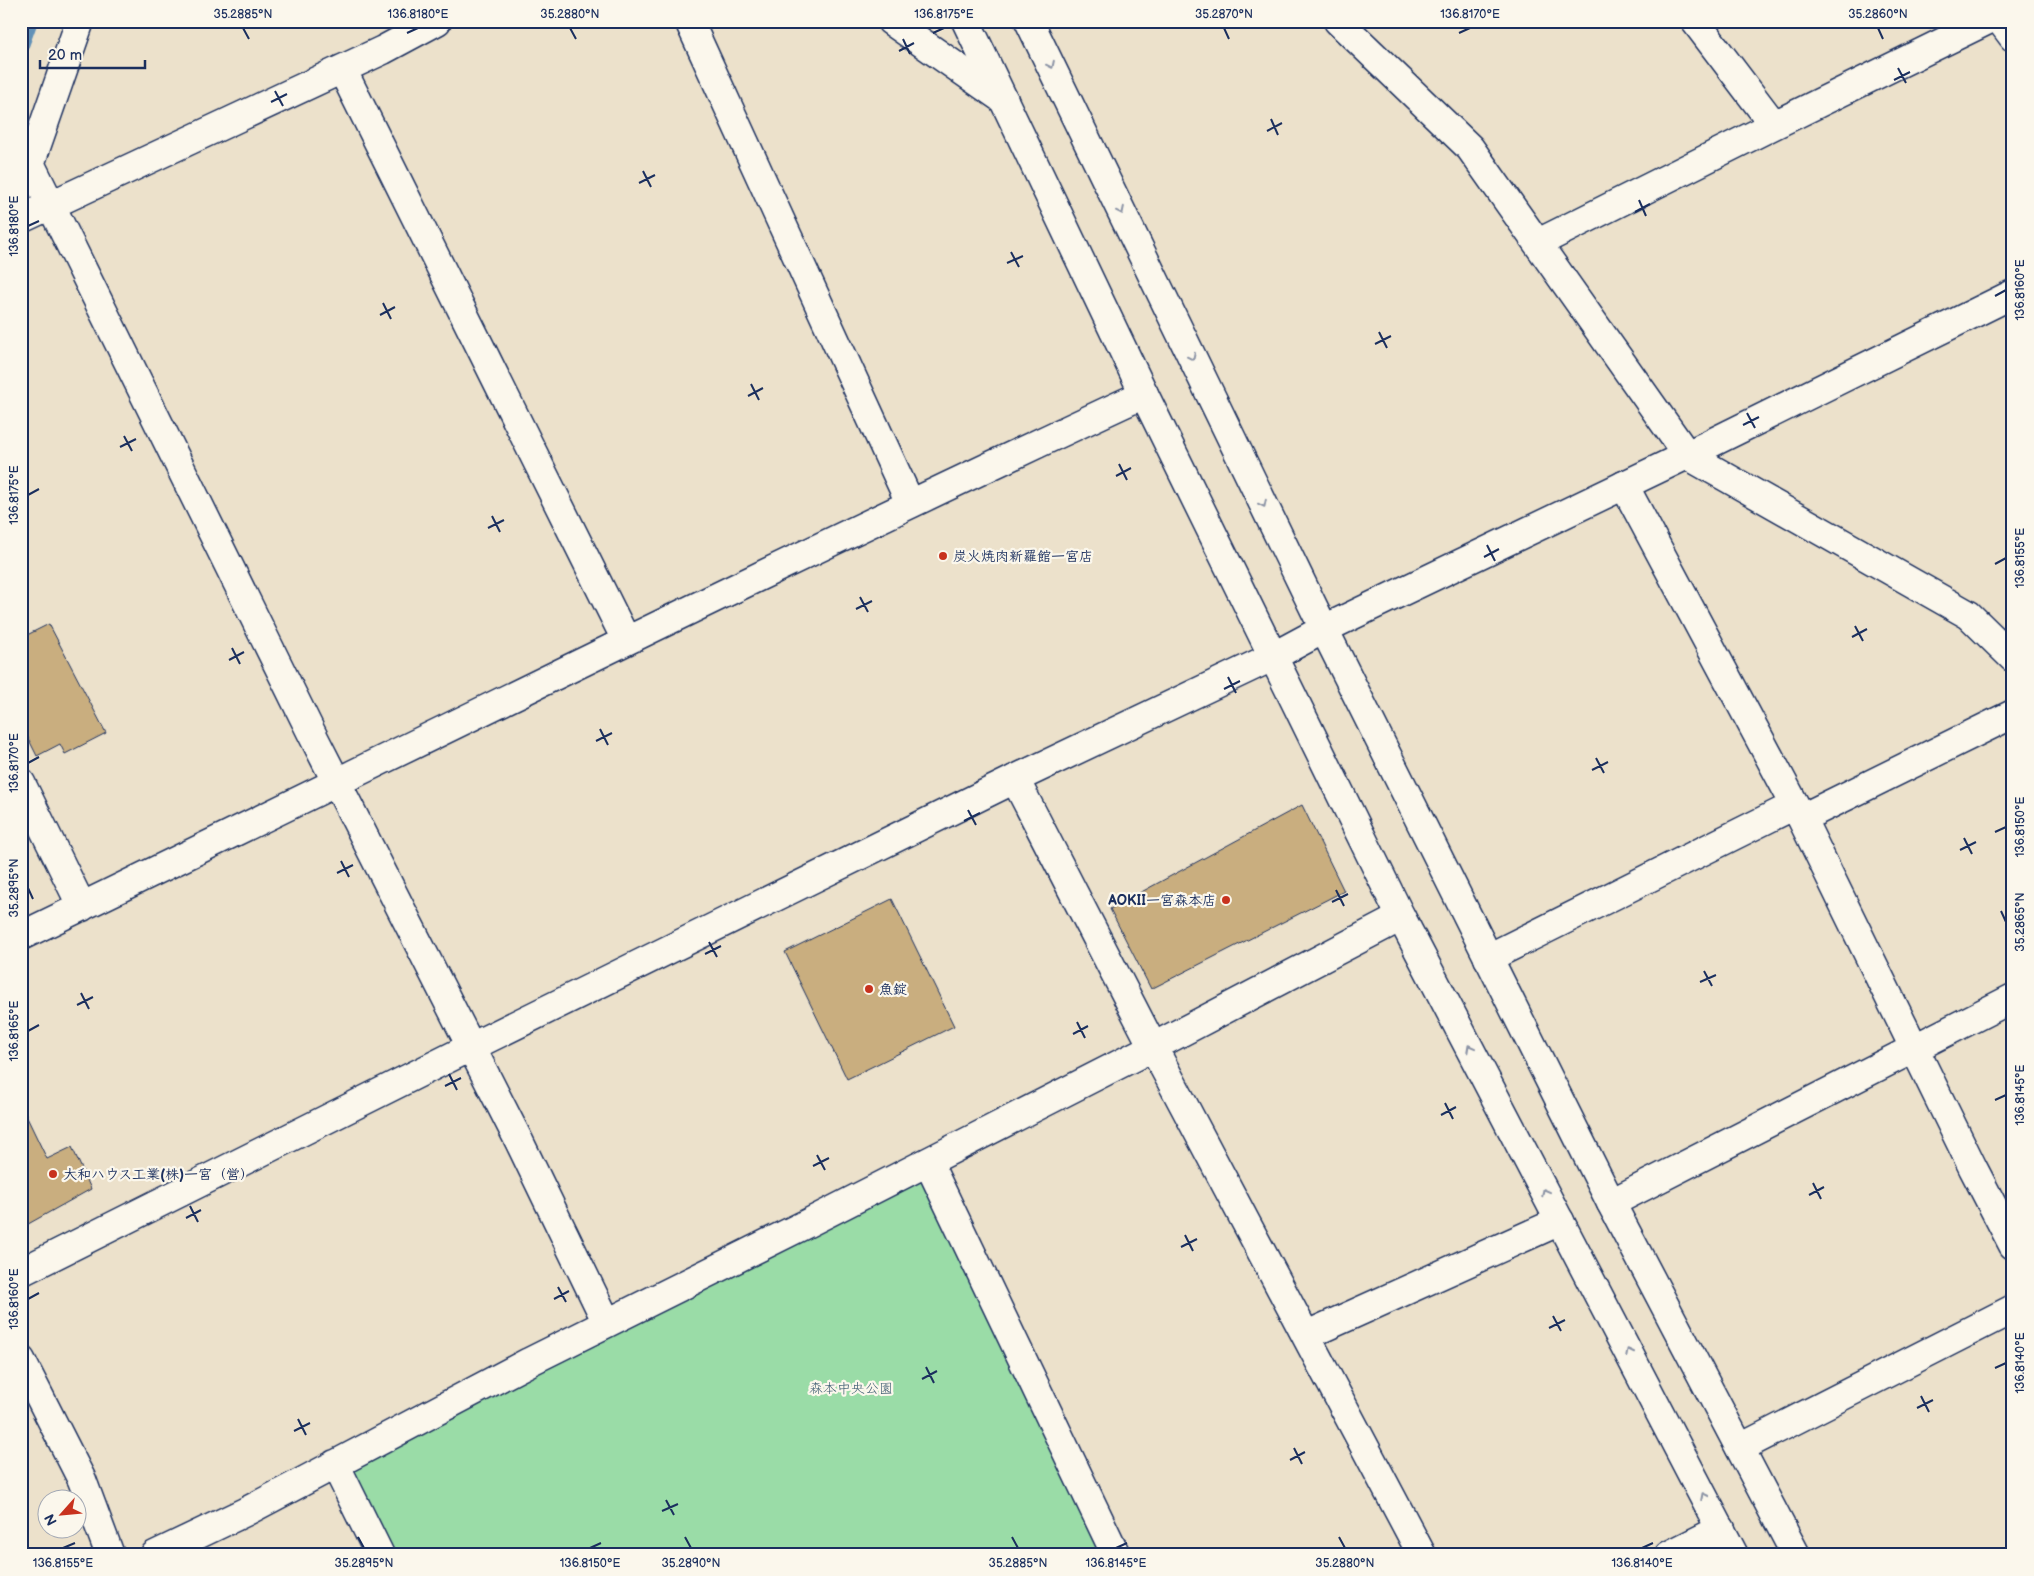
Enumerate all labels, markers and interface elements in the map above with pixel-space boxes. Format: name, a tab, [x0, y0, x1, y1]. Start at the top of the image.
text: 35.2885°N	[214, 7, 272, 22]
text: 136.8180°E	[388, 7, 448, 22]
text: 35.2880°N	[540, 7, 600, 22]
text: 136.8175°E	[914, 7, 974, 22]
text: 35.2870°N	[1195, 7, 1253, 22]
text: 136.8170°E	[1440, 7, 1500, 22]
text: 35.2860°N	[1848, 7, 1908, 22]
scale bar	[40, 38, 145, 70]
text: 20 m	[48, 46, 82, 65]
one-way arrow	[1044, 60, 1055, 69]
text: 136.8180°E	[7, 196, 22, 256]
one-way arrow	[1115, 206, 1126, 215]
text: 136.8160°E	[2013, 259, 2028, 321]
one-way arrow	[1186, 352, 1196, 361]
text: 136.8175°E	[7, 465, 22, 525]
one-way arrow	[1257, 499, 1268, 508]
text: 136.8155°E	[2013, 528, 2028, 588]
place label: 炭火焼肉新羅館一宮店	[953, 548, 1093, 565]
marker: 炭火焼肉新羅館一宮店	[937, 550, 949, 562]
text: 136.8170°E	[7, 733, 22, 793]
text: 136.8150°E	[2013, 797, 2028, 857]
text: 35.2895°N	[7, 859, 22, 917]
place label: AOKII一宮森本店	[1107, 892, 1216, 909]
text: 35.2865°N	[2013, 892, 2028, 952]
marker: AOKII一宮森本店	[1220, 894, 1232, 906]
place label: 魚錠	[879, 981, 907, 998]
marker: 魚錠	[863, 983, 875, 995]
text: 136.8165°E	[7, 1001, 22, 1061]
one-way arrow	[1466, 1045, 1476, 1054]
text: 136.8145°E	[2013, 1065, 2028, 1125]
place label: 大和ハウス工業(株)一宮（営）	[63, 1166, 254, 1183]
marker: 大和ハウス工業(株)一宮（営）	[47, 1168, 59, 1180]
one-way arrow	[1541, 1188, 1551, 1197]
text: 136.8160°E	[7, 1268, 22, 1330]
text: 136.8140°E	[2013, 1332, 2028, 1394]
one-way arrow	[1625, 1348, 1635, 1357]
park label: 森本中央公園	[809, 1380, 893, 1397]
north arrow	[38, 1488, 88, 1538]
one-way arrow	[1700, 1492, 1710, 1501]
text: N	[41, 1511, 61, 1528]
text: 136.8155°E	[33, 1556, 93, 1571]
text: 35.2895°N	[335, 1556, 393, 1571]
text: 136.8150°E	[560, 1556, 620, 1571]
text: 35.2890°N	[661, 1556, 721, 1571]
text: 35.2885°N	[989, 1556, 1047, 1571]
text: 136.8145°E	[1086, 1556, 1146, 1571]
text: 35.2880°N	[1315, 1556, 1375, 1571]
text: 136.8140°E	[1611, 1556, 1673, 1571]

